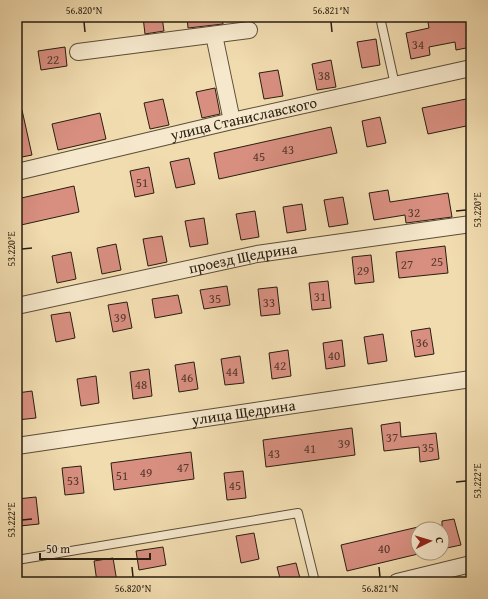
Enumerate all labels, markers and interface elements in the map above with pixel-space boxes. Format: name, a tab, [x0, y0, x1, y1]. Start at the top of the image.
text: 56.820°N	[66, 3, 103, 18]
text: 56.821°N	[313, 3, 350, 18]
house number: 34	[412, 35, 424, 54]
house number: 22	[47, 50, 59, 69]
house number: 38	[318, 66, 330, 85]
street label: улица Станиславского	[167, 91, 319, 145]
house number: 43	[282, 140, 294, 159]
house number: 45	[253, 147, 265, 166]
house number: 51	[136, 173, 148, 192]
text: 53.220°E	[470, 192, 485, 228]
house number: 32	[408, 203, 420, 222]
text: 53.220°E	[4, 231, 19, 267]
street label: проезд Щедрина	[187, 237, 299, 279]
house number: 25	[431, 252, 443, 271]
house number: 27	[401, 255, 413, 274]
house number: 29	[357, 261, 369, 280]
house number: 31	[314, 287, 326, 306]
house number: 35	[209, 289, 221, 308]
house number: 33	[263, 293, 275, 312]
house number: 39	[114, 308, 126, 327]
house number: 36	[416, 333, 428, 352]
house number: 40	[328, 346, 340, 365]
house number: 42	[274, 356, 286, 375]
house number: 44	[226, 362, 238, 381]
house number: 46	[181, 368, 193, 387]
house number: 48	[135, 375, 147, 394]
street label: улица Щедрина	[189, 394, 298, 430]
house number: 37	[386, 428, 398, 447]
house number: 39	[338, 434, 350, 453]
house number: 35	[422, 438, 434, 457]
house number: 41	[304, 439, 316, 458]
house number: 43	[268, 444, 280, 463]
house number: 47	[177, 458, 189, 477]
house number: 49	[140, 463, 152, 482]
text: 53.222°E	[470, 463, 485, 499]
house number: 51	[116, 466, 128, 485]
house number: 53	[67, 471, 79, 490]
house number: 45	[229, 476, 241, 495]
text: 53.222°E	[4, 502, 19, 538]
north arrow	[410, 521, 450, 561]
scale bar	[40, 535, 150, 561]
text: С	[432, 536, 448, 544]
house number: 40	[378, 539, 390, 558]
text: 50 m	[46, 540, 70, 557]
text: 56.820°N	[115, 581, 152, 596]
text: 56.821°N	[362, 581, 399, 596]

